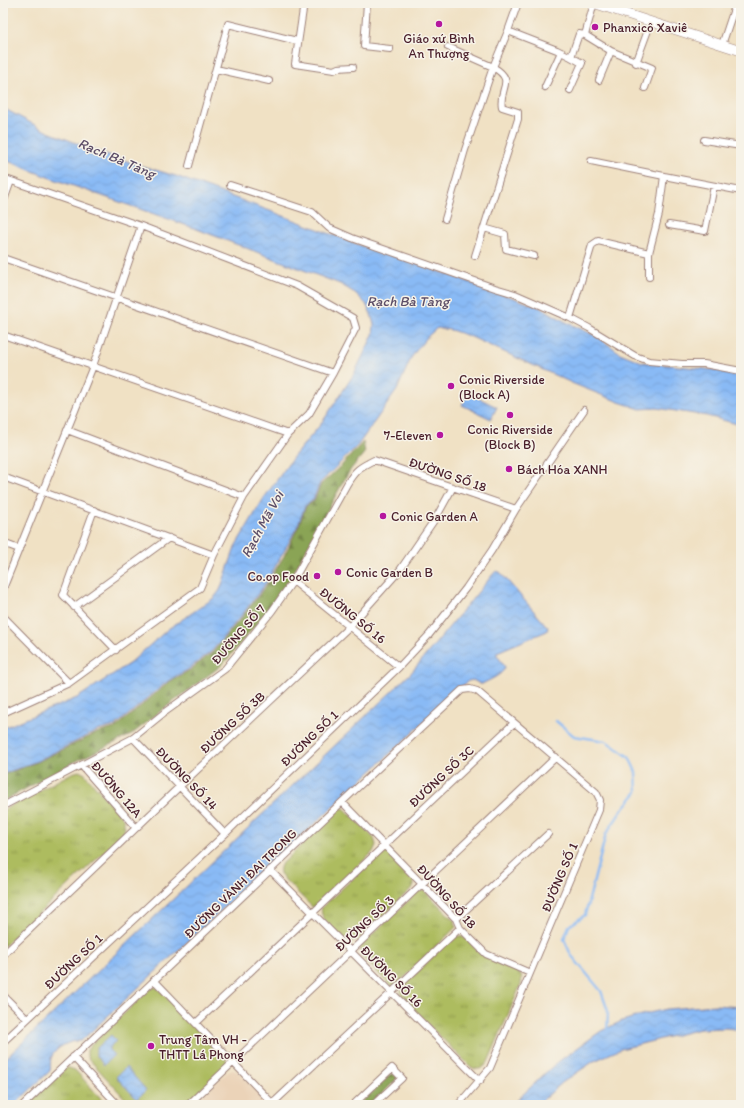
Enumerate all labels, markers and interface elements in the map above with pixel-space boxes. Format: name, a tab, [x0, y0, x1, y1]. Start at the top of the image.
marker: Giáo xứ Bình An Thượng	[434, 19, 444, 29]
place label: Phanxicô Xaviê	[603, 20, 687, 35]
marker: Phanxicô Xaviê	[590, 22, 600, 32]
place label: Giáo xứ Bình An Thượng	[403, 31, 475, 61]
water label: Rạch Bà Tàng	[76, 135, 160, 183]
water label: Rạch Bà Tàng	[367, 293, 451, 310]
place label: Conic Riverside (Block A)	[459, 372, 545, 402]
marker: Conic Riverside (Block A)	[446, 381, 456, 391]
marker: Conic Riverside (Block B)	[505, 410, 515, 420]
place label: Conic Riverside (Block B)	[467, 422, 553, 452]
place label: 7-Eleven	[384, 428, 433, 443]
marker: 7-Eleven	[435, 430, 445, 440]
street label: ĐƯỜNG SỐ 18	[407, 453, 489, 495]
place label: Bách Hóa XANH	[517, 462, 608, 477]
marker: Bách Hóa XANH	[504, 464, 514, 474]
water label: Rạch Mã Voi	[237, 487, 288, 560]
place label: Conic Garden A	[391, 509, 479, 524]
marker: Conic Garden A	[378, 511, 388, 521]
place label: Conic Garden B	[346, 565, 433, 580]
marker: Conic Garden B	[333, 567, 343, 577]
place label: Co.op Food	[247, 569, 309, 584]
marker: Co.op Food	[312, 571, 322, 581]
street label: ĐƯỜNG SỐ 16	[317, 583, 390, 647]
street label: ĐƯỜNG SỐ 7	[208, 600, 269, 667]
street label: ĐƯỜNG SỐ 3B	[196, 688, 268, 756]
street label: ĐƯỜNG SỐ 1	[277, 707, 341, 769]
street label: ĐƯỜNG SỐ 3C	[405, 742, 477, 810]
street label: ĐƯỜNG SỐ 14	[153, 743, 221, 813]
street label: ĐƯỜNG 12A	[88, 758, 146, 821]
street label: ĐƯỜNG VÀNH ĐAI TRONG	[181, 826, 300, 941]
street label: ĐƯỜNG SỐ 1	[537, 840, 581, 914]
street label: ĐƯỜNG SỐ 18	[414, 860, 480, 932]
street label: ĐƯỜNG SỐ 3	[331, 892, 397, 954]
street label: ĐƯỜNG SỐ 1	[40, 930, 106, 992]
street label: ĐƯỜNG SỐ 16	[358, 942, 426, 1010]
place label: Trung Tâm VH - THTT Lá Phong	[159, 1032, 247, 1062]
marker: Trung Tâm VH - THTT Lá Phong	[146, 1041, 156, 1051]

